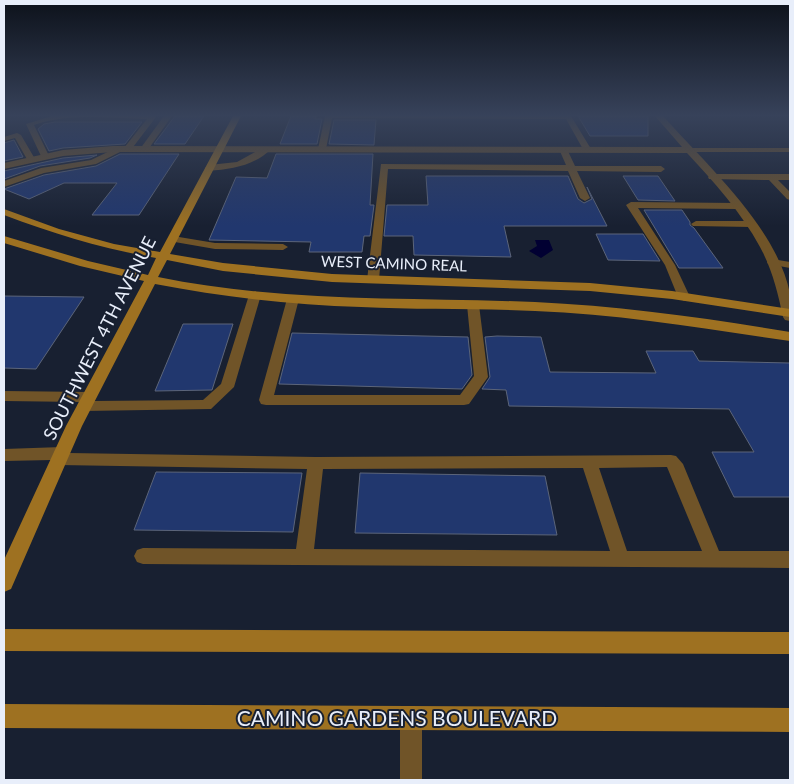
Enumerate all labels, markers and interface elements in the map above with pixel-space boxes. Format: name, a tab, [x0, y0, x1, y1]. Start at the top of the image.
street label: SOUTHWEST 4TH AVENUE	[38, 233, 160, 443]
street label: WEST CAMINO REAL	[321, 251, 468, 275]
street label: CAMINO GARDENS BOULEVARD	[237, 705, 557, 730]

